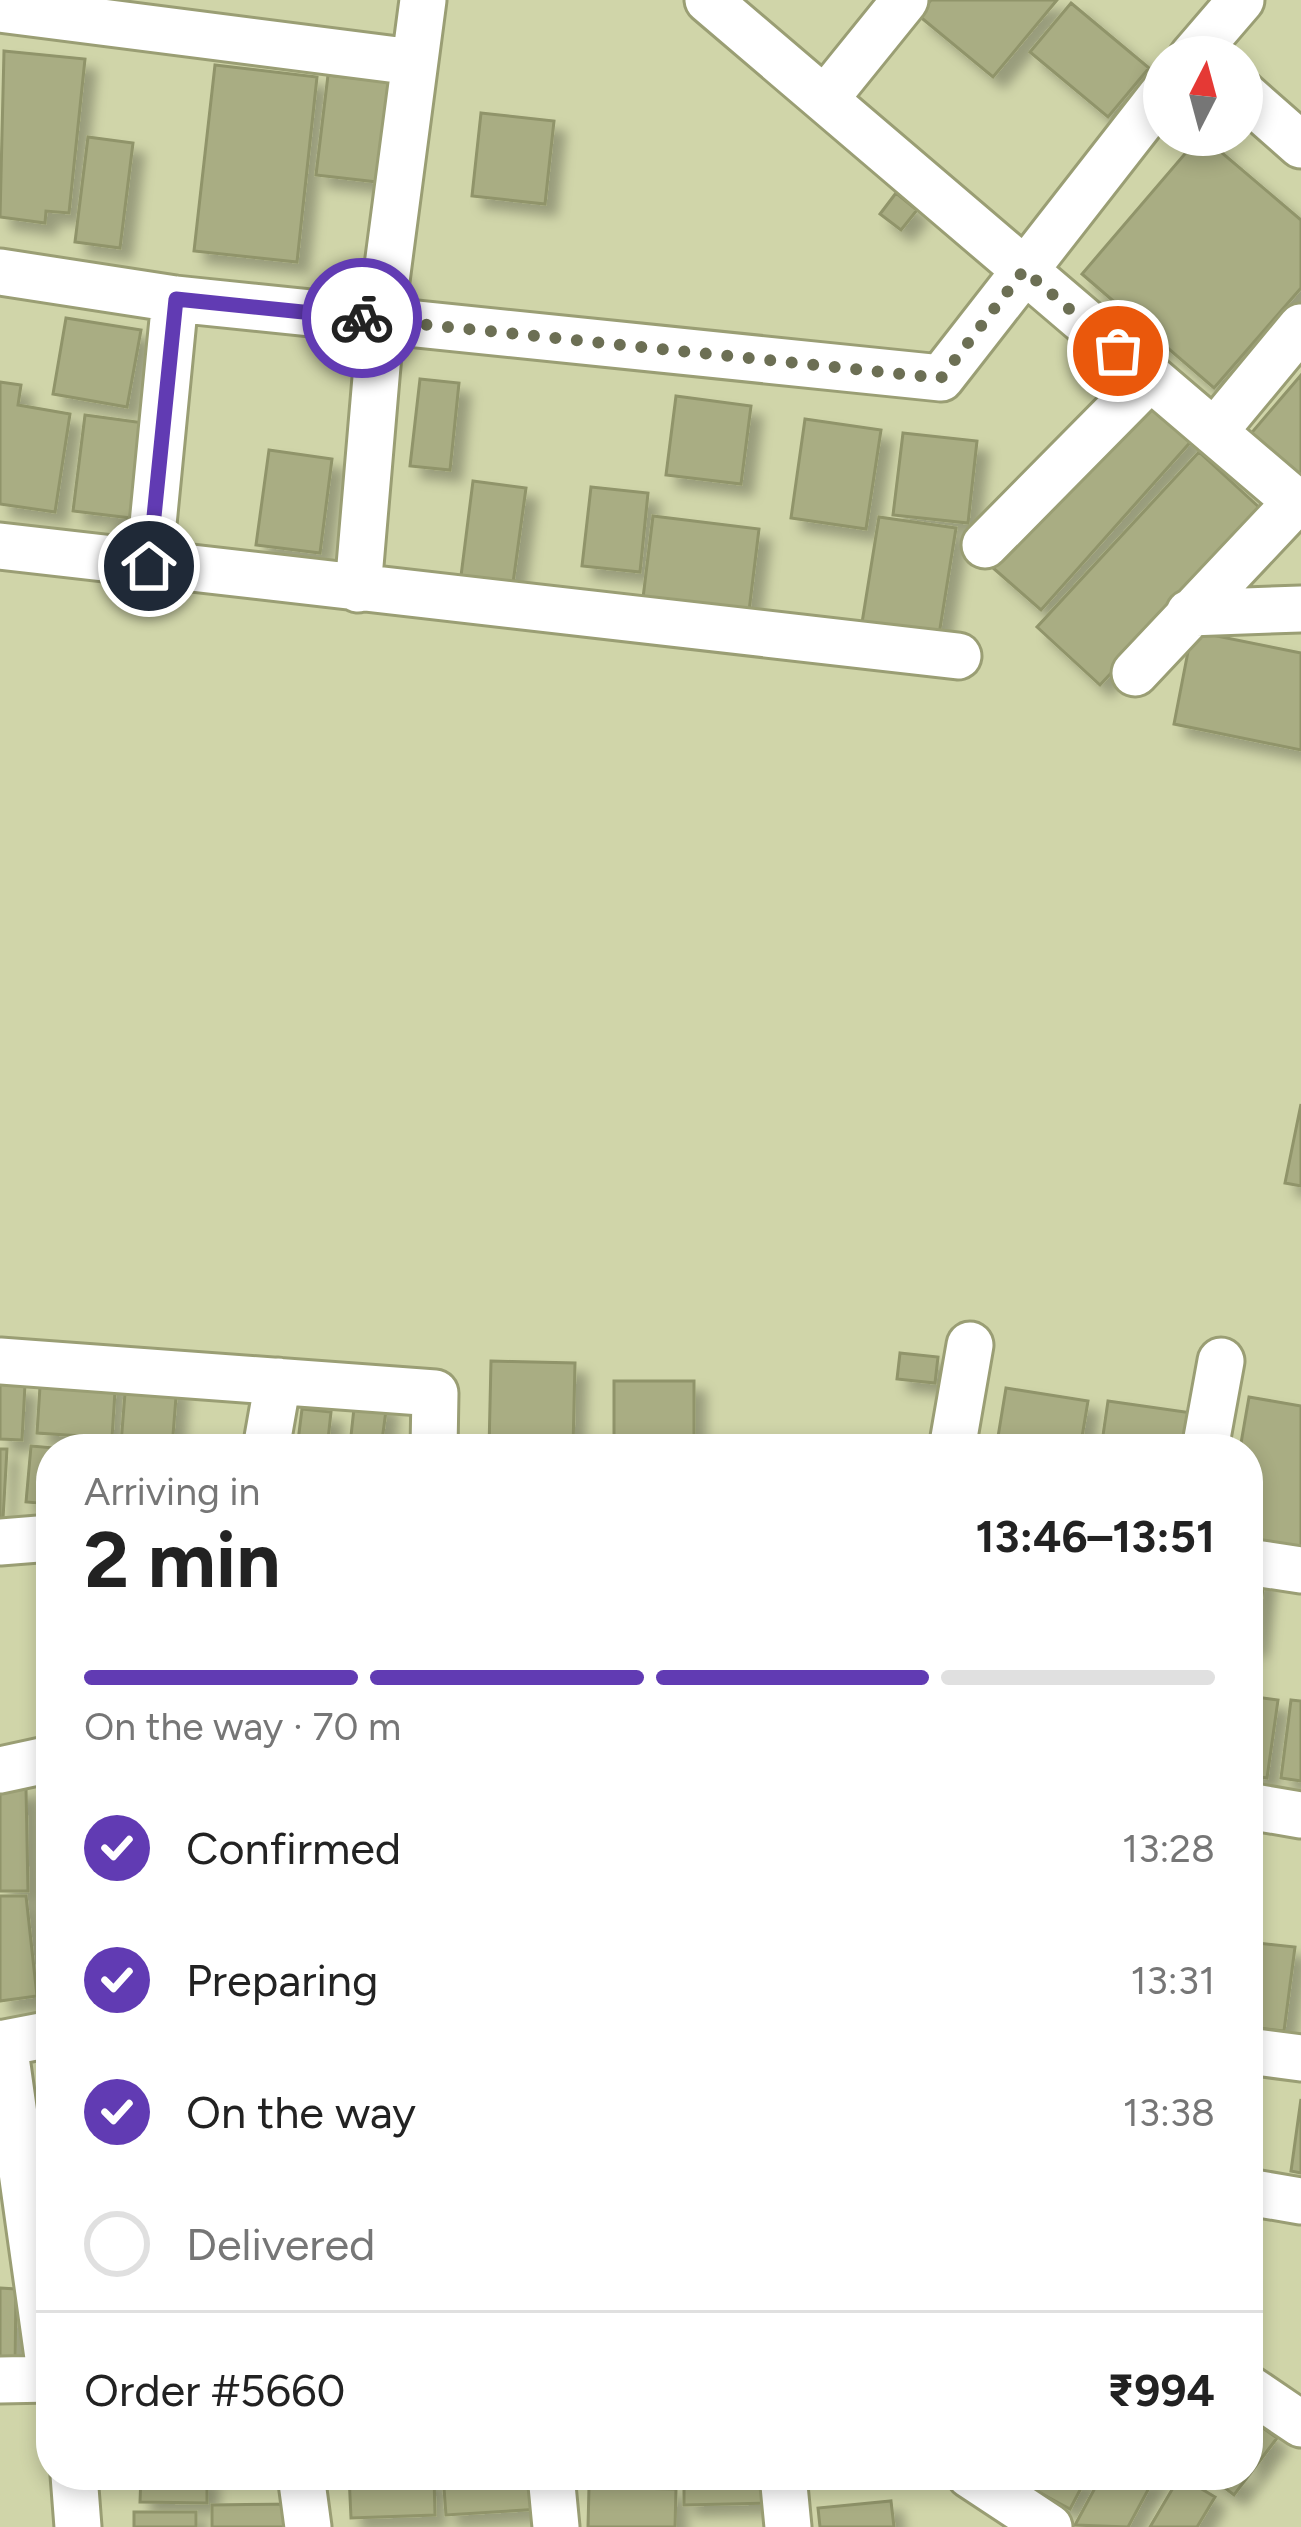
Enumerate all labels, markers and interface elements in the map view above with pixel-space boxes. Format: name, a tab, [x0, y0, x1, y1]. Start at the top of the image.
north arrow	[1143, 36, 1263, 156]
map controls	[1143, 36, 1263, 156]
courier	[302, 258, 422, 378]
icon: bike	[329, 285, 395, 351]
pin	[1067, 300, 1169, 402]
icon: bag	[1085, 318, 1151, 384]
pin	[98, 515, 200, 617]
icon: home	[116, 533, 182, 599]
text: Arriving in	[84, 1468, 260, 1515]
text: 13:46–13:51	[975, 1509, 1215, 1563]
text: 2 min	[84, 1513, 280, 1607]
text: On the way · 70 m	[84, 1703, 401, 1750]
icon: check	[84, 1815, 150, 1881]
text: Confirmed	[186, 1821, 401, 1875]
text: 13:28	[1122, 1825, 1215, 1872]
icon: check	[84, 1947, 150, 2013]
text: Preparing	[186, 1953, 378, 2007]
text: 13:31	[1130, 1957, 1215, 2004]
icon: check	[84, 2079, 150, 2145]
text: On the way	[186, 2085, 416, 2139]
text: 13:38	[1123, 2089, 1215, 2136]
text: Delivered	[186, 2217, 375, 2271]
text: Order #5660	[84, 2363, 345, 2417]
text: ₹994	[1107, 2363, 1215, 2417]

